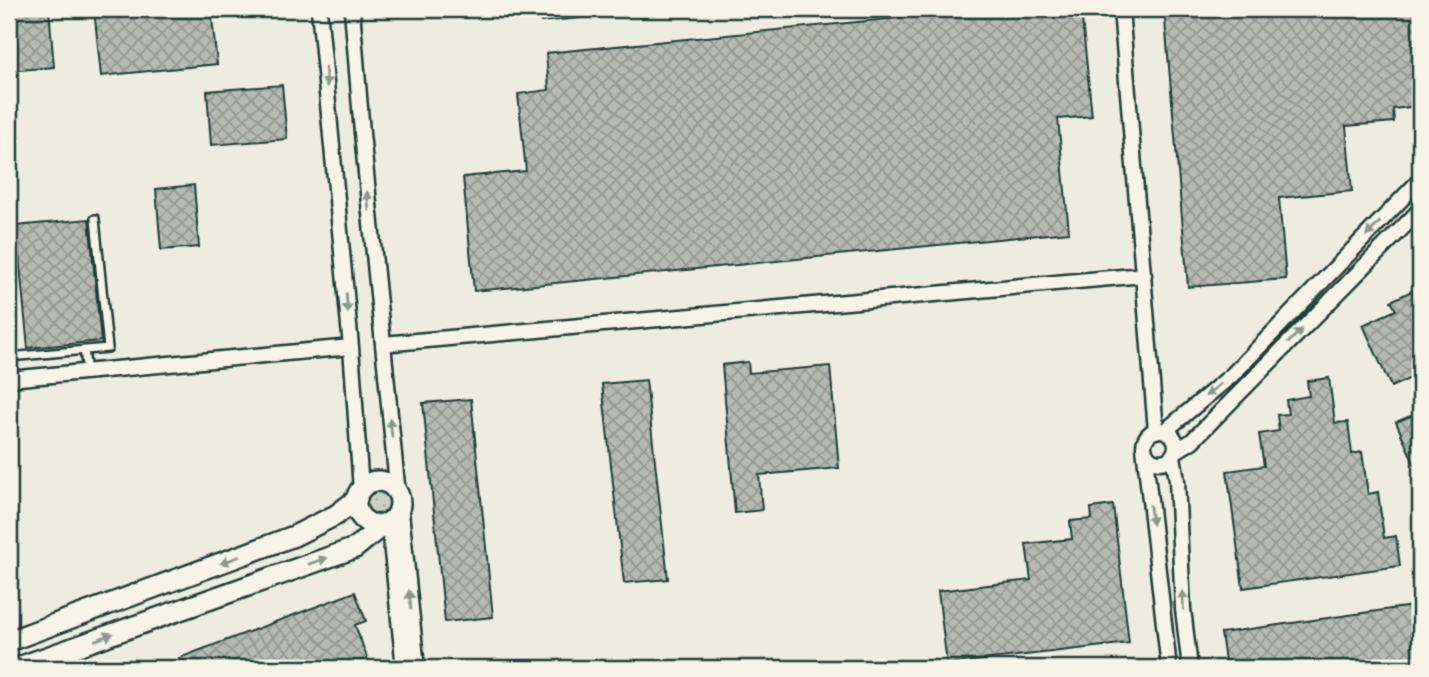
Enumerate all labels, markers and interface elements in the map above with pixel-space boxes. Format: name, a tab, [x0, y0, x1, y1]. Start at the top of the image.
one-way arrow	[321, 66, 332, 88]
one-way arrow	[363, 190, 374, 212]
one-way arrow	[1364, 220, 1381, 237]
one-way arrow	[342, 292, 353, 314]
one-way arrow	[1287, 328, 1304, 345]
one-way arrow	[1204, 383, 1222, 398]
one-way arrow	[386, 416, 397, 438]
one-way arrow	[1146, 504, 1157, 526]
one-way arrow	[219, 554, 240, 565]
one-way arrow	[308, 555, 329, 566]
one-way arrow	[404, 589, 415, 611]
one-way arrow	[1177, 589, 1188, 611]
one-way arrow	[93, 631, 114, 642]

